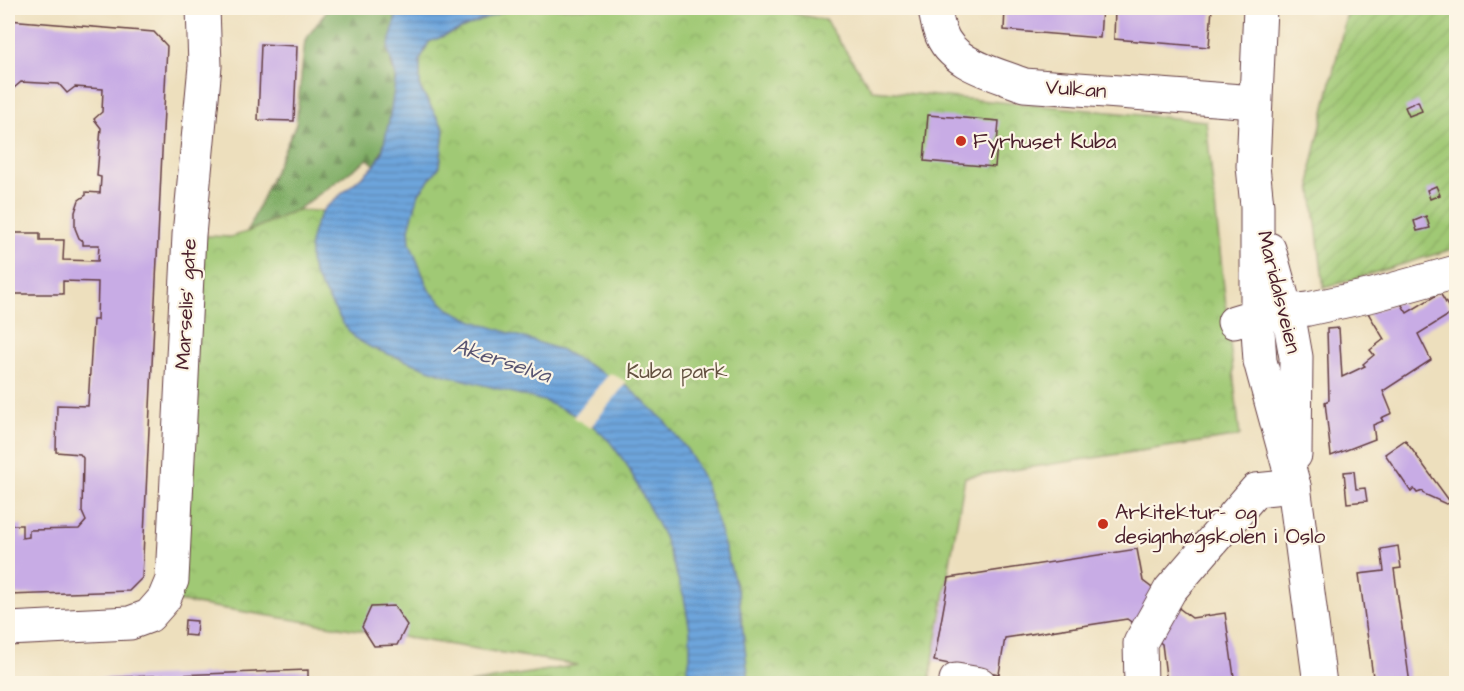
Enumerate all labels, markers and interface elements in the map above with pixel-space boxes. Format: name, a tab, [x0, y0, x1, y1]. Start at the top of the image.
street label: Vulkan	[1044, 72, 1108, 106]
place label: Fyrhuset Kuba	[973, 127, 1117, 158]
marker: Fyrhuset Kuba	[954, 134, 968, 148]
street label: Maridalsveien	[1250, 228, 1308, 356]
street label: Marselis' gate	[168, 237, 206, 371]
water label: Akerselva	[449, 331, 556, 392]
park label: Kuba park	[626, 357, 728, 387]
place label: Arkitektur- og designhøgskolen i Oslo	[1115, 498, 1326, 553]
marker: Arkitektur- og designhøgskolen i Oslo	[1096, 517, 1110, 531]

